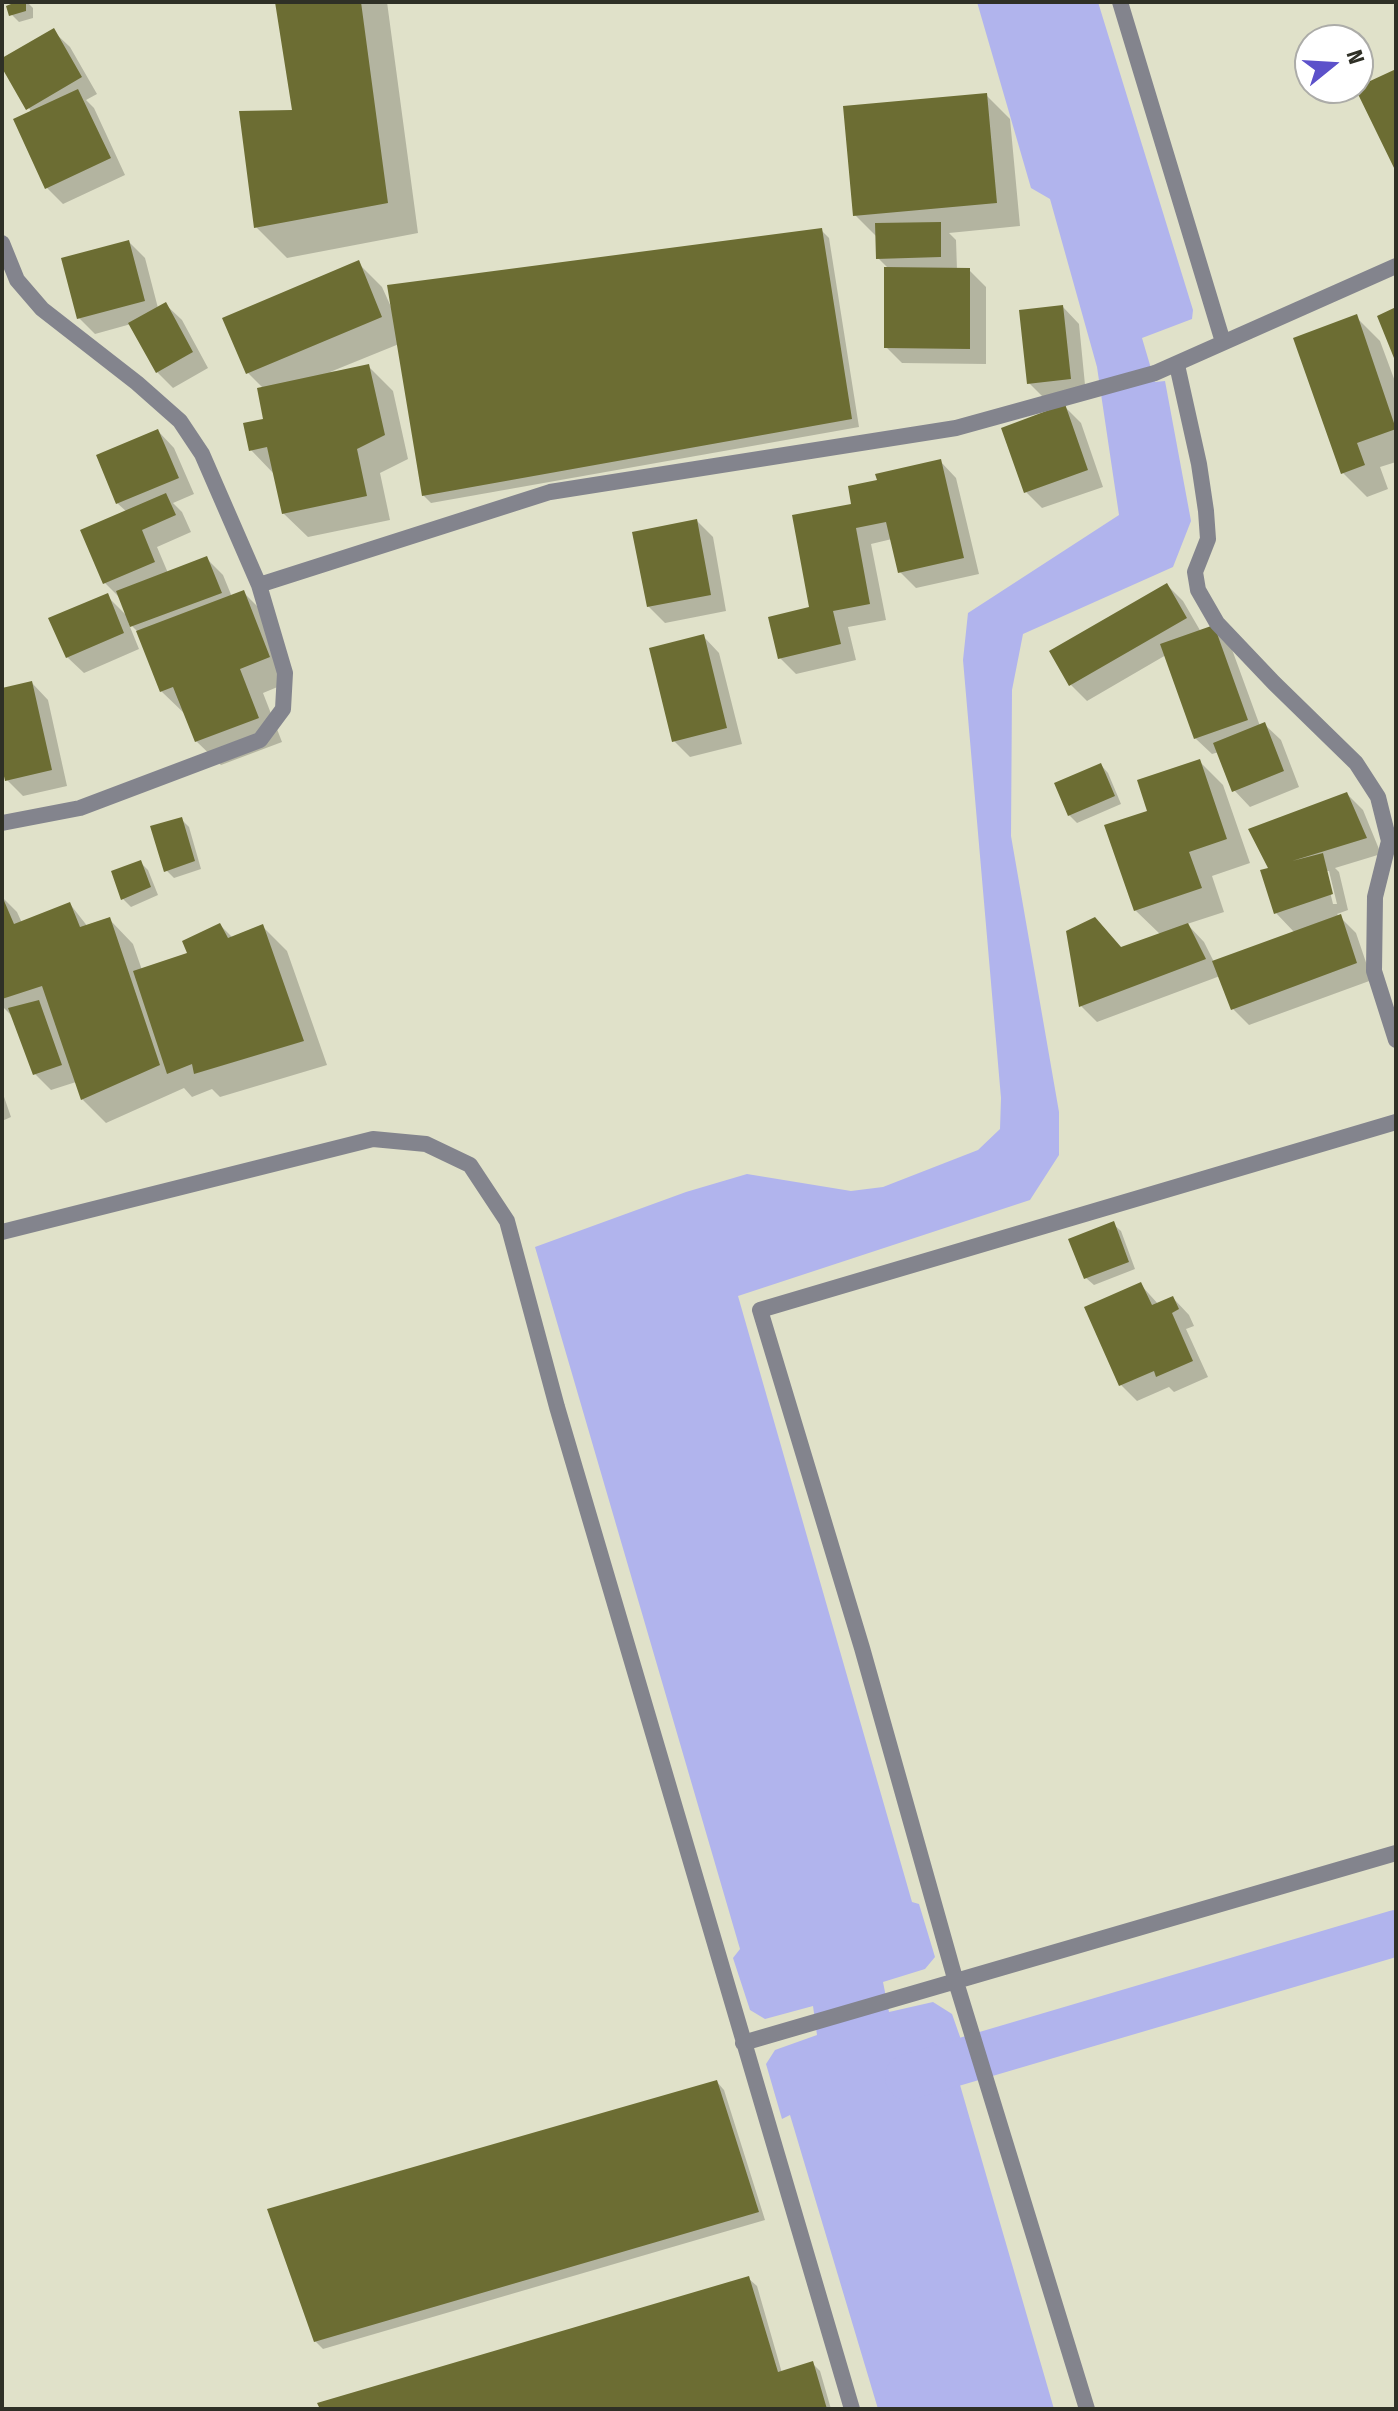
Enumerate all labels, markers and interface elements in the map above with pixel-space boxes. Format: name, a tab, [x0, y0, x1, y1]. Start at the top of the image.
north arrow	[1294, 24, 1374, 104]
text: N	[1341, 47, 1370, 67]

